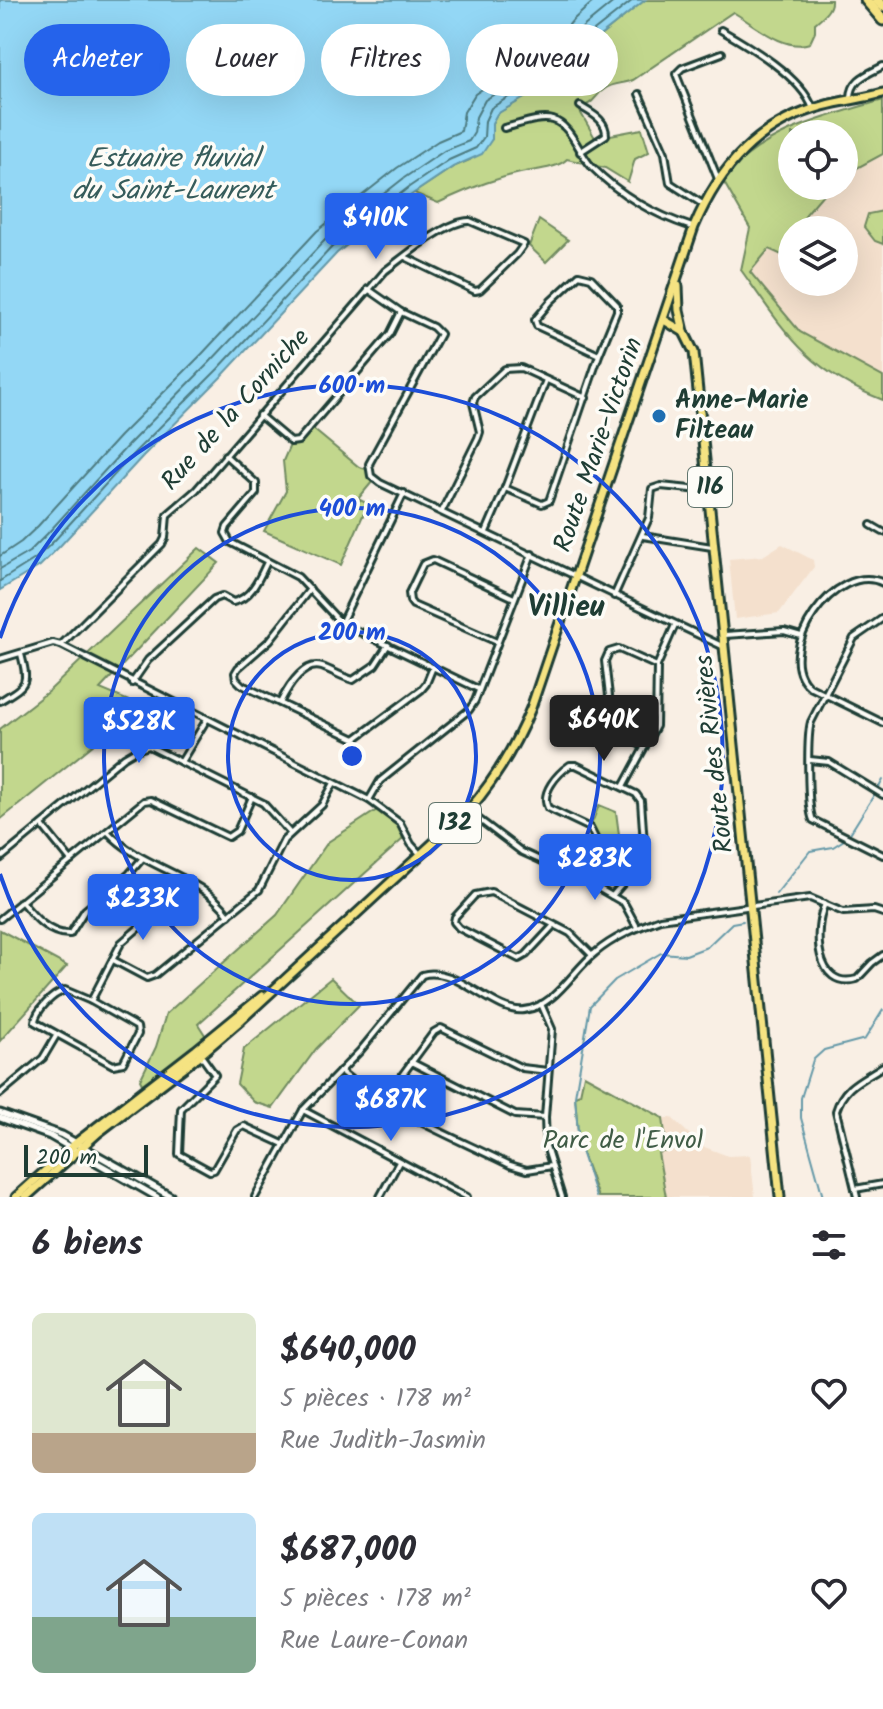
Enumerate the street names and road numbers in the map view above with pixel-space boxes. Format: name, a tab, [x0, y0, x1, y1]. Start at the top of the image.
street label: Rue de la Corniche	[151, 319, 321, 501]
street label: Route Marie-Victorin	[543, 332, 655, 558]
road number: 116	[688, 467, 732, 507]
street label: Route des Rivières	[684, 653, 746, 855]
road number: 132	[429, 803, 481, 843]

